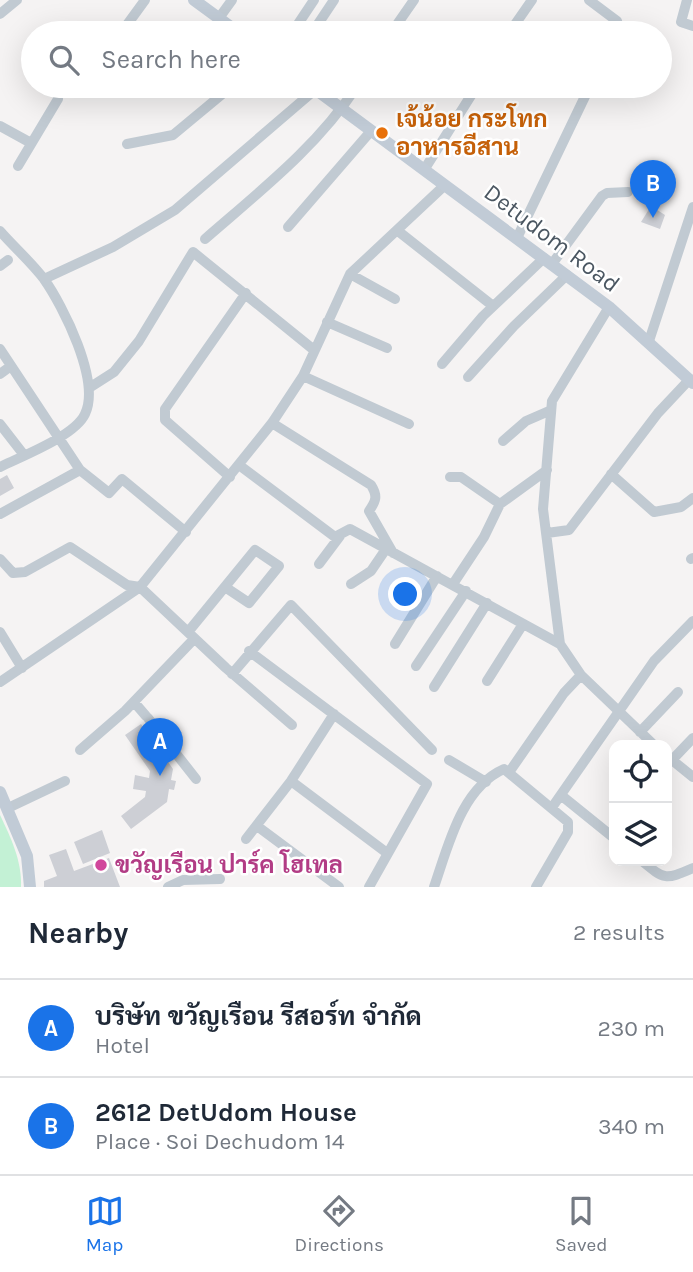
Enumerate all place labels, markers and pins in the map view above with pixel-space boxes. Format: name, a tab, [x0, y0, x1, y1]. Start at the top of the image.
place label: เจ้น้อย กระโทก อาหารอีสาน	[396, 103, 548, 161]
marker: เจ้น้อย กระโทก อาหารอีสาน	[374, 125, 390, 141]
pin: B	[630, 160, 676, 218]
pin: A	[137, 718, 183, 776]
place label: ขวัญเรือน ปาร์ค โฮเทล	[115, 849, 343, 880]
marker: ขวัญเรือน ปาร์ค โฮเทล	[93, 857, 109, 873]

